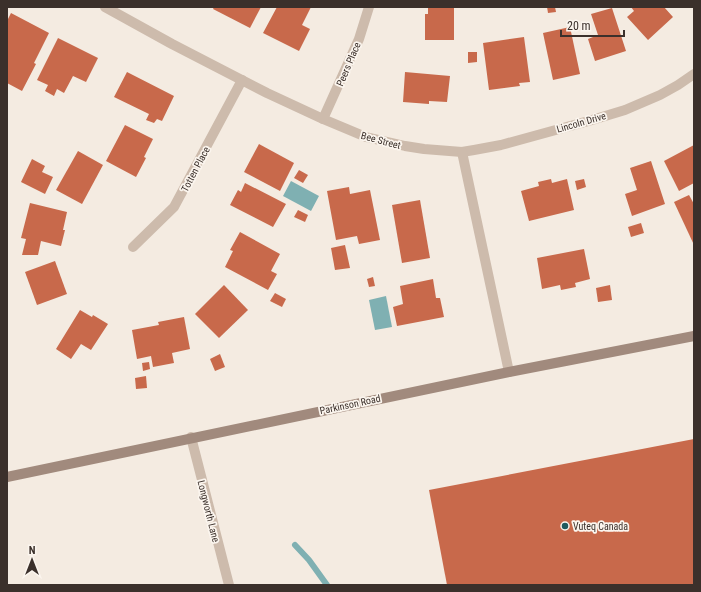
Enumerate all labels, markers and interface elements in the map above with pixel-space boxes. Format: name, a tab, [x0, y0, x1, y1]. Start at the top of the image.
scale bar	[561, 12, 624, 38]
text: 20 m	[567, 19, 591, 33]
street label: Peers Place	[334, 40, 363, 88]
street label: Lincoln Drive	[555, 110, 607, 135]
street label: Bee Street	[360, 130, 402, 151]
street label: Totten Place	[179, 145, 212, 194]
street label: Parkinson Road	[319, 393, 381, 416]
street label: Longworth Lane	[195, 479, 222, 544]
marker: Vuteq Canada	[560, 521, 570, 531]
place label: Vuteq Canada	[573, 521, 628, 532]
north arrow	[12, 540, 52, 580]
text: N	[29, 544, 36, 557]

